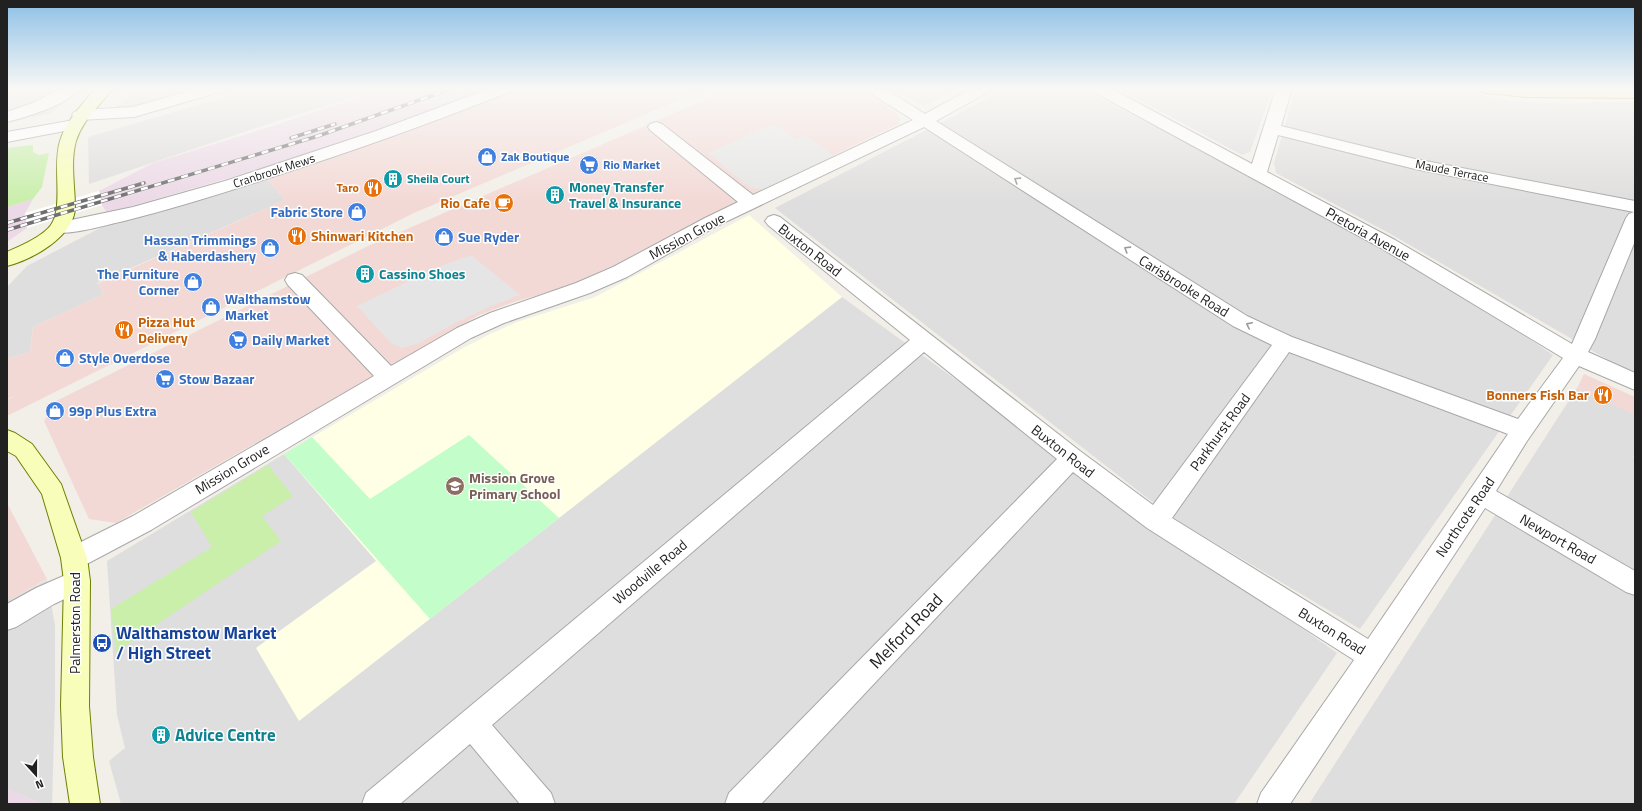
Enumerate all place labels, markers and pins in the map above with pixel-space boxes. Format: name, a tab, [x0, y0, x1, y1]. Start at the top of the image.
shop icon: Zak Boutique	[476, 146, 498, 168]
place label: Zak Boutique	[501, 147, 569, 166]
supermarket icon: Rio Market	[578, 154, 600, 176]
place label: Rio Market	[603, 155, 661, 174]
building icon: Sheila Court	[382, 168, 404, 190]
place label: Sheila Court	[407, 169, 470, 188]
place label: Money Transfer Travel & Insurance	[569, 176, 681, 213]
restaurant icon: Taro	[362, 177, 384, 199]
place label: Taro	[337, 178, 359, 197]
building icon: Money Transfer Travel & Insurance	[544, 184, 566, 206]
place label: Rio Cafe	[440, 192, 490, 213]
cafe icon: Rio Cafe	[493, 192, 515, 214]
place label: Fabric Store	[270, 201, 343, 222]
shop icon: Fabric Store	[346, 201, 368, 223]
restaurant icon: Shinwari Kitchen	[286, 225, 308, 247]
place label: Shinwari Kitchen	[311, 225, 413, 246]
shop icon: Sue Ryder	[433, 226, 455, 248]
place label: Sue Ryder	[458, 226, 519, 247]
place label: Hassan Trimmings & Haberdashery	[144, 229, 256, 266]
shop icon: Hassan Trimmings & Haberdashery	[259, 237, 281, 259]
place label: The Furniture Corner	[97, 263, 179, 300]
building icon: Cassino Shoes	[354, 263, 376, 285]
place label: Cassino Shoes	[379, 263, 466, 284]
shop icon: The Furniture Corner	[182, 271, 204, 293]
place label: Walthamstow Market	[225, 288, 311, 325]
shop icon: Walthamstow Market	[200, 296, 222, 318]
place label: Pizza Hut Delivery	[138, 311, 195, 348]
restaurant icon: Pizza Hut Delivery	[113, 319, 135, 341]
supermarket icon: Daily Market	[227, 329, 249, 351]
place label: Daily Market	[252, 329, 329, 350]
shop icon: Style Overdose	[54, 347, 76, 369]
place label: Style Overdose	[79, 347, 170, 368]
supermarket icon: Stow Bazaar	[154, 368, 176, 390]
place label: Stow Bazaar	[179, 368, 255, 389]
place label: Bonners Fish Bar	[1486, 384, 1589, 405]
restaurant icon: Bonners Fish Bar	[1592, 384, 1614, 406]
shop icon: 99p Plus Extra	[44, 400, 66, 422]
place label: 99p Plus Extra	[69, 400, 157, 421]
place label: Mission Grove Primary School	[469, 467, 561, 504]
school or university icon: Mission Grove Primary School	[444, 475, 466, 497]
place label: Walthamstow Market / High Street	[116, 620, 277, 666]
bus stop icon: Walthamstow Market / High Street	[91, 632, 113, 654]
place label: Advice Centre	[175, 722, 276, 748]
building icon: Advice Centre	[150, 724, 172, 746]

